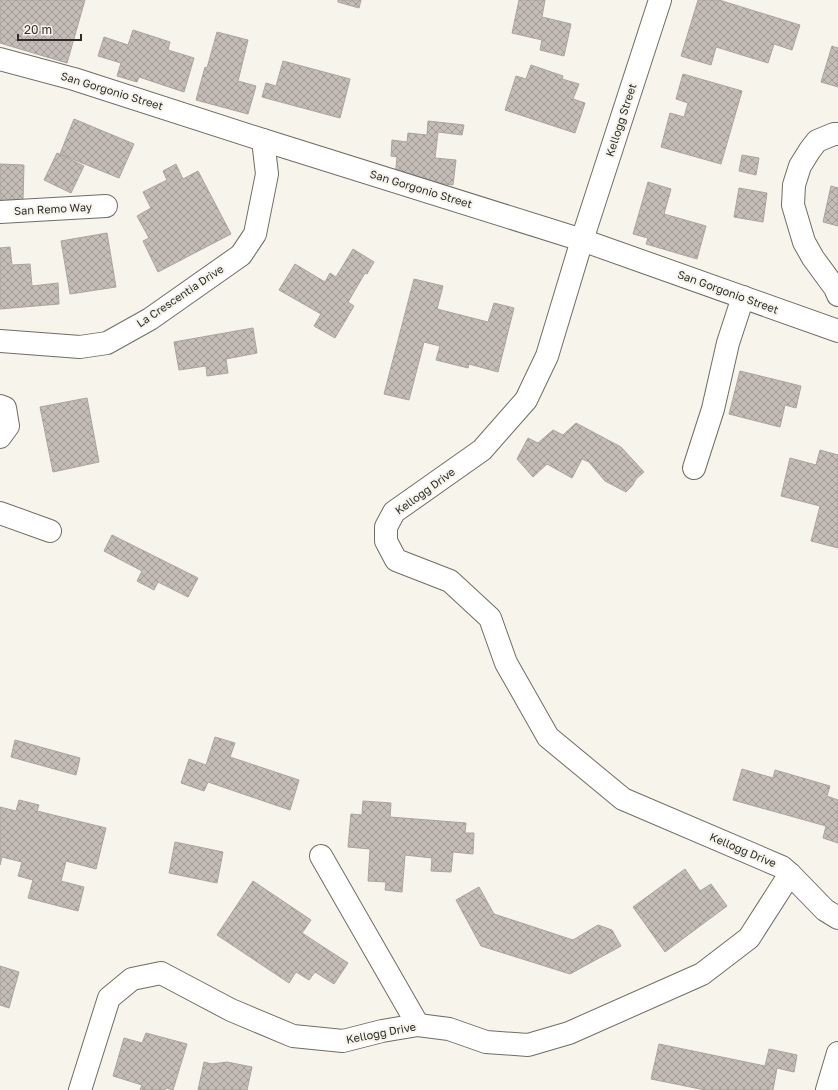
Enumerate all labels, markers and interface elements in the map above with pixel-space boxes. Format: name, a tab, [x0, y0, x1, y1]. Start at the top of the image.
scale bar	[18, 16, 81, 42]
text: 20 m	[24, 22, 52, 37]
street label: San Gorgonio Street	[59, 69, 165, 112]
street label: Kellogg Street	[603, 82, 638, 158]
street label: San Gorgonio Street	[368, 167, 474, 210]
street label: San Remo Way	[14, 200, 92, 217]
street label: La Crescentia Drive	[134, 262, 226, 329]
street label: San Gorgonio Street	[676, 267, 780, 316]
street label: Kellogg Drive	[392, 465, 457, 517]
street label: Kellogg Drive	[708, 830, 778, 869]
street label: Kellogg Drive	[345, 1019, 417, 1046]

